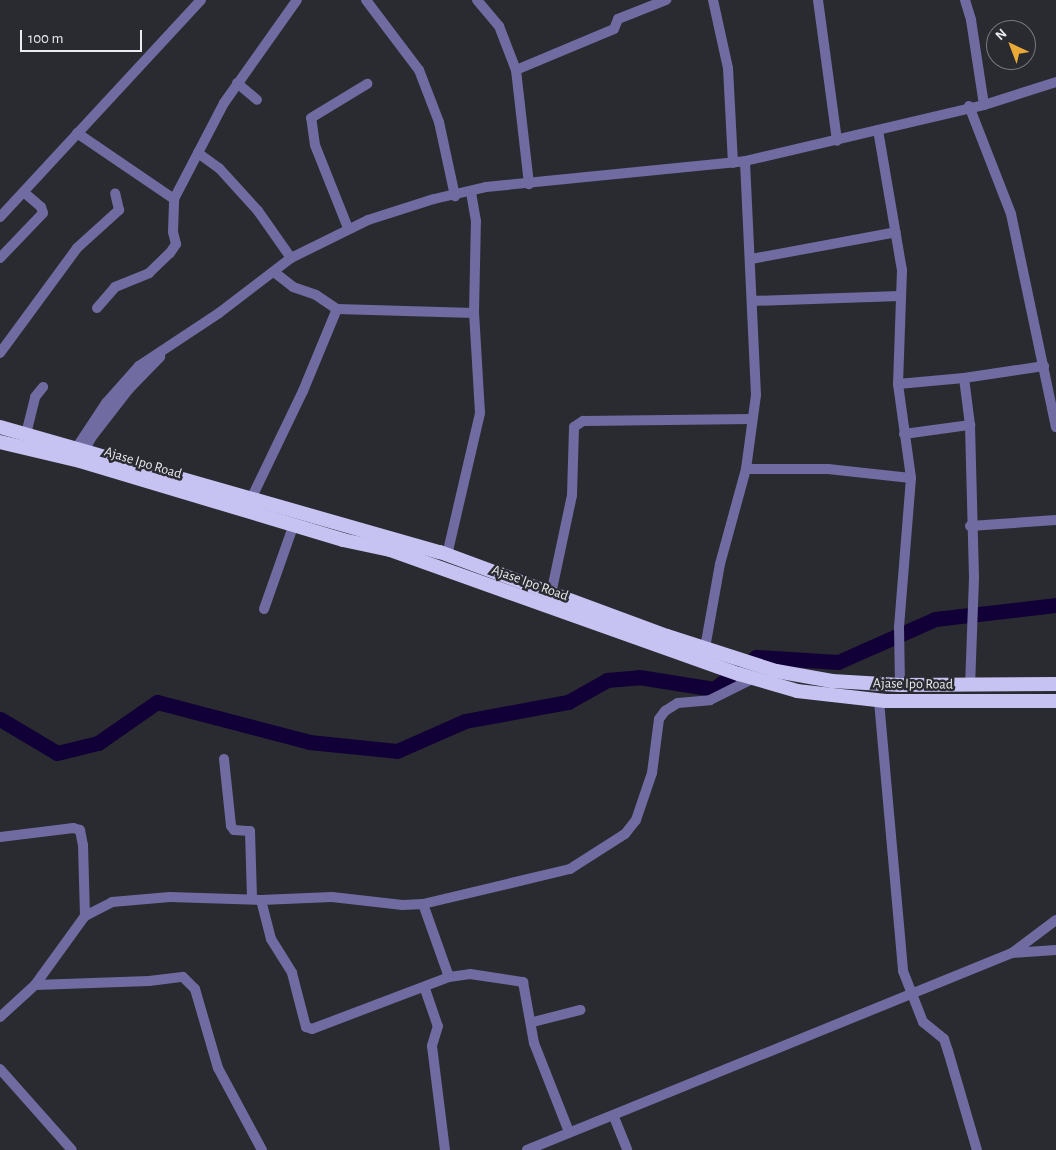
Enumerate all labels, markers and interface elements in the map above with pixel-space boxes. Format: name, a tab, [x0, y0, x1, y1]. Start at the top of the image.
scale bar	[22, 20, 145, 52]
north arrow	[986, 20, 1036, 70]
text: N	[993, 26, 1010, 43]
text: 100 m	[28, 31, 63, 46]
street label: Ajase Ipo Road	[102, 443, 184, 483]
street label: Ajase Ipo Road	[489, 561, 571, 605]
street label: Ajase Ipo Road	[873, 675, 953, 693]

